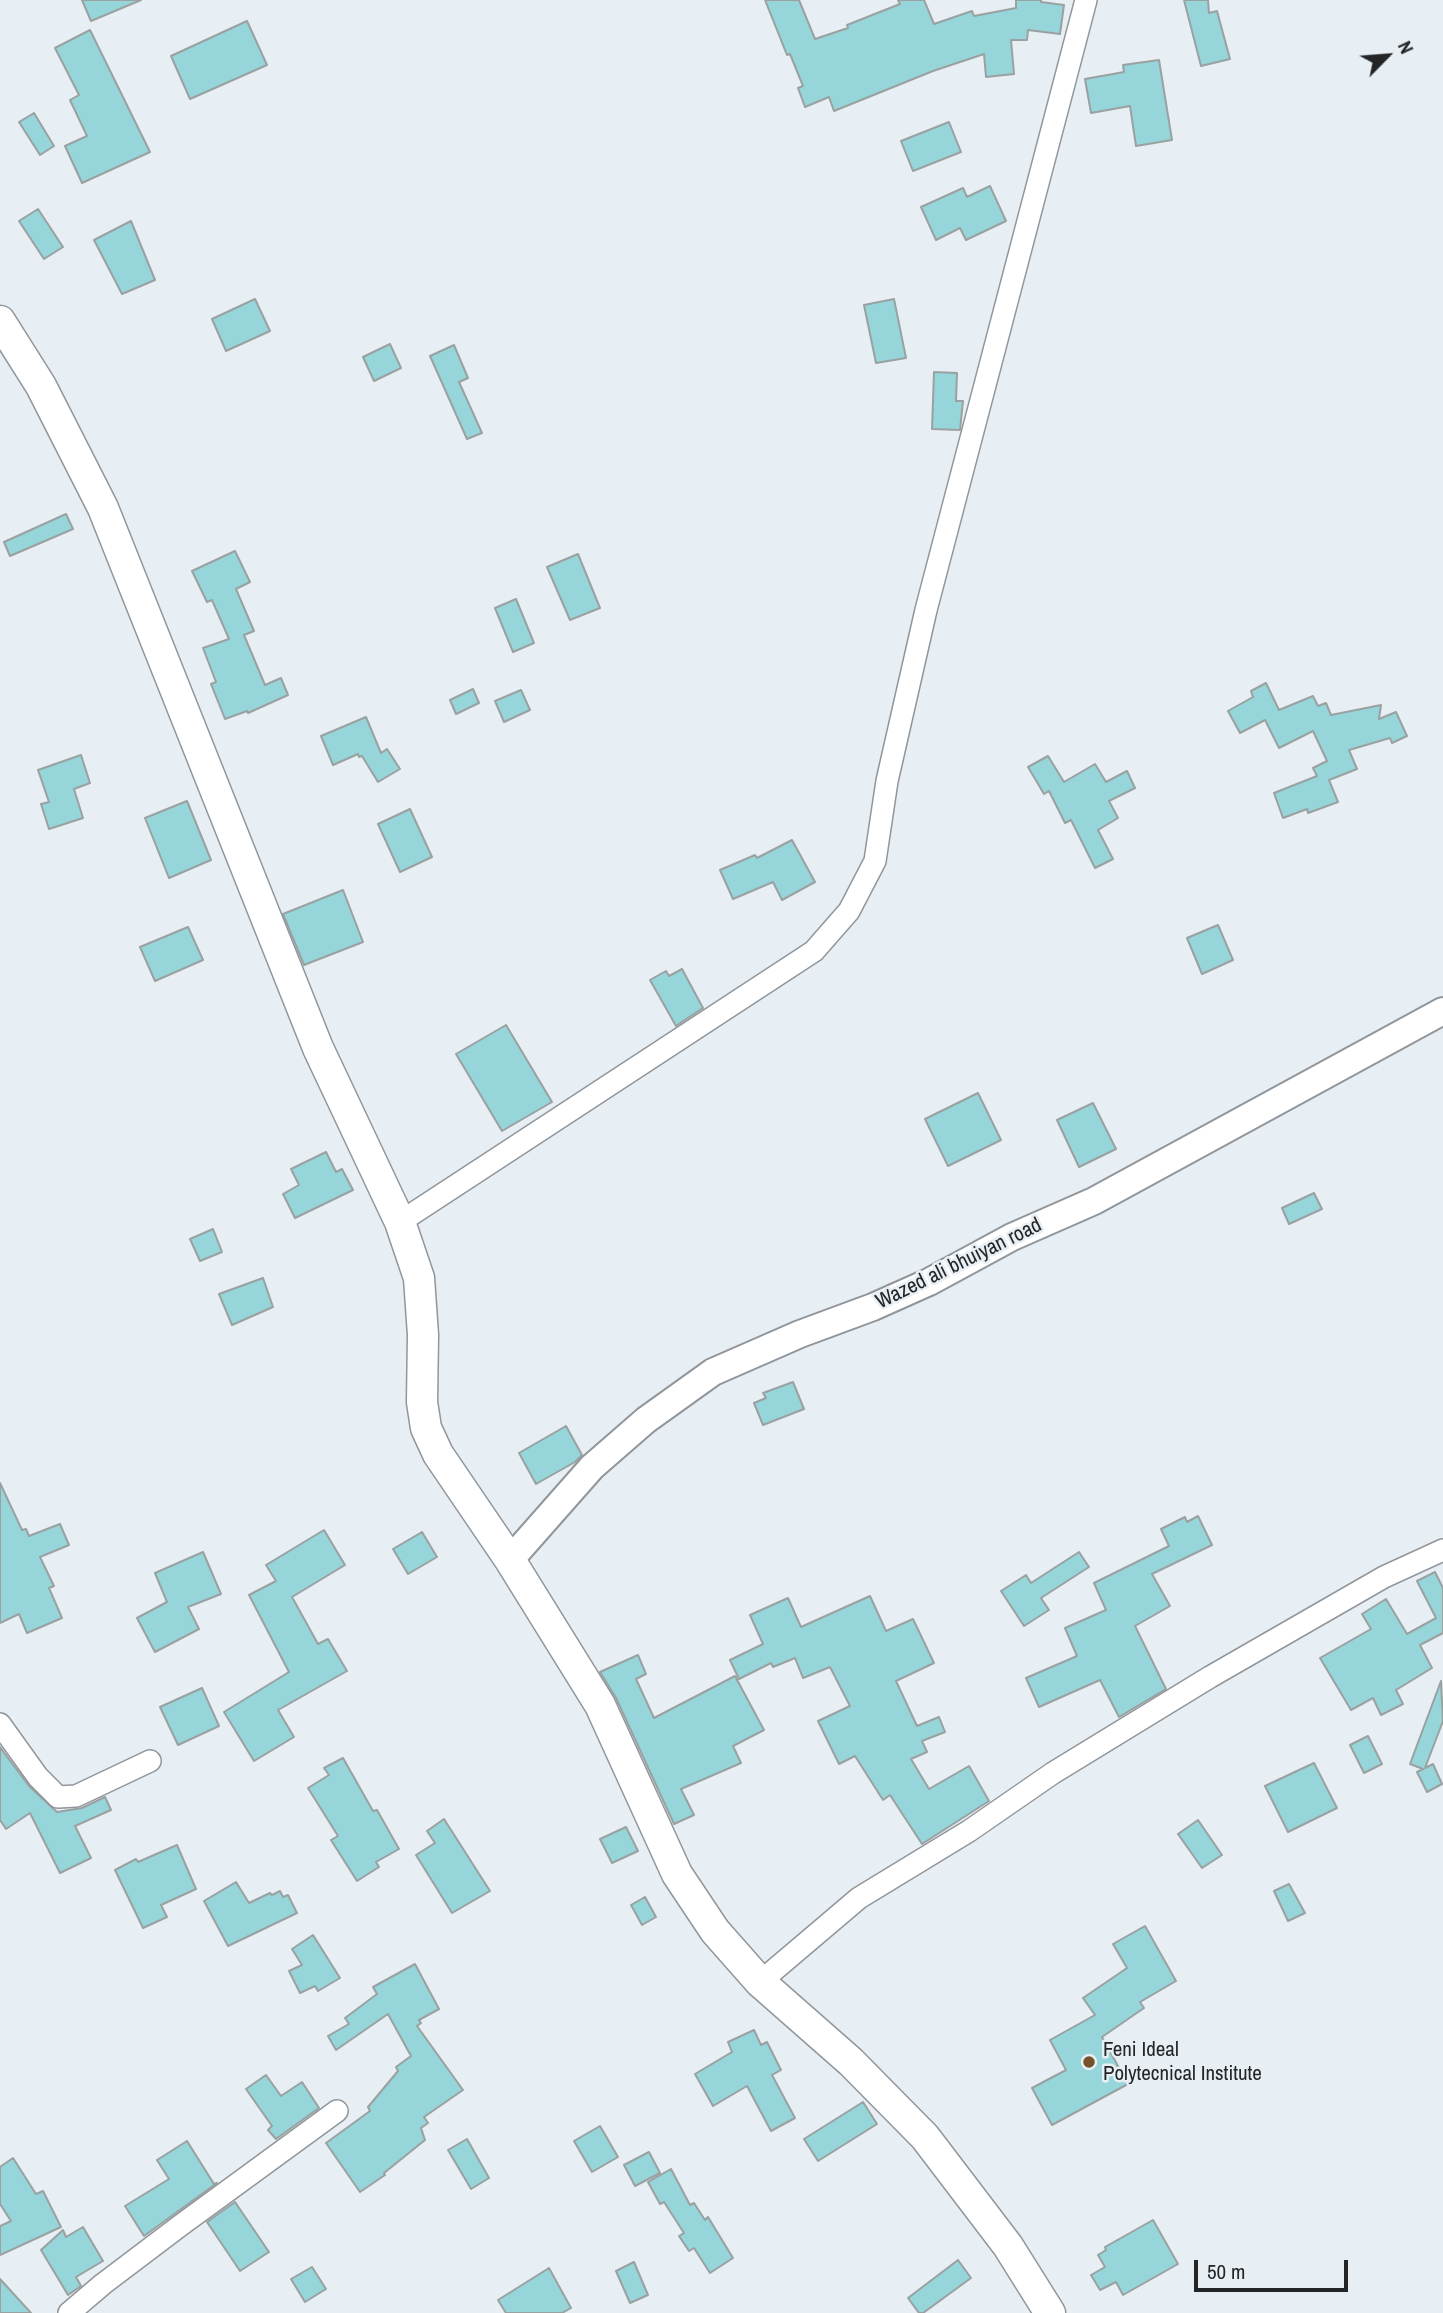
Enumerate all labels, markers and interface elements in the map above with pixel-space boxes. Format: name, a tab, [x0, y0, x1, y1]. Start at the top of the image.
north arrow	[1352, 21, 1422, 91]
text: N	[1392, 37, 1420, 58]
street label: Wazed ali bhuiyan road	[872, 1213, 1046, 1315]
place label: Feni Ideal Polytecnical Institute	[1103, 2037, 1262, 2087]
marker: Feni Ideal Polytecnical Institute	[1081, 2054, 1097, 2070]
scale bar	[1198, 2246, 1352, 2290]
text: 50 m	[1207, 2257, 1245, 2286]

